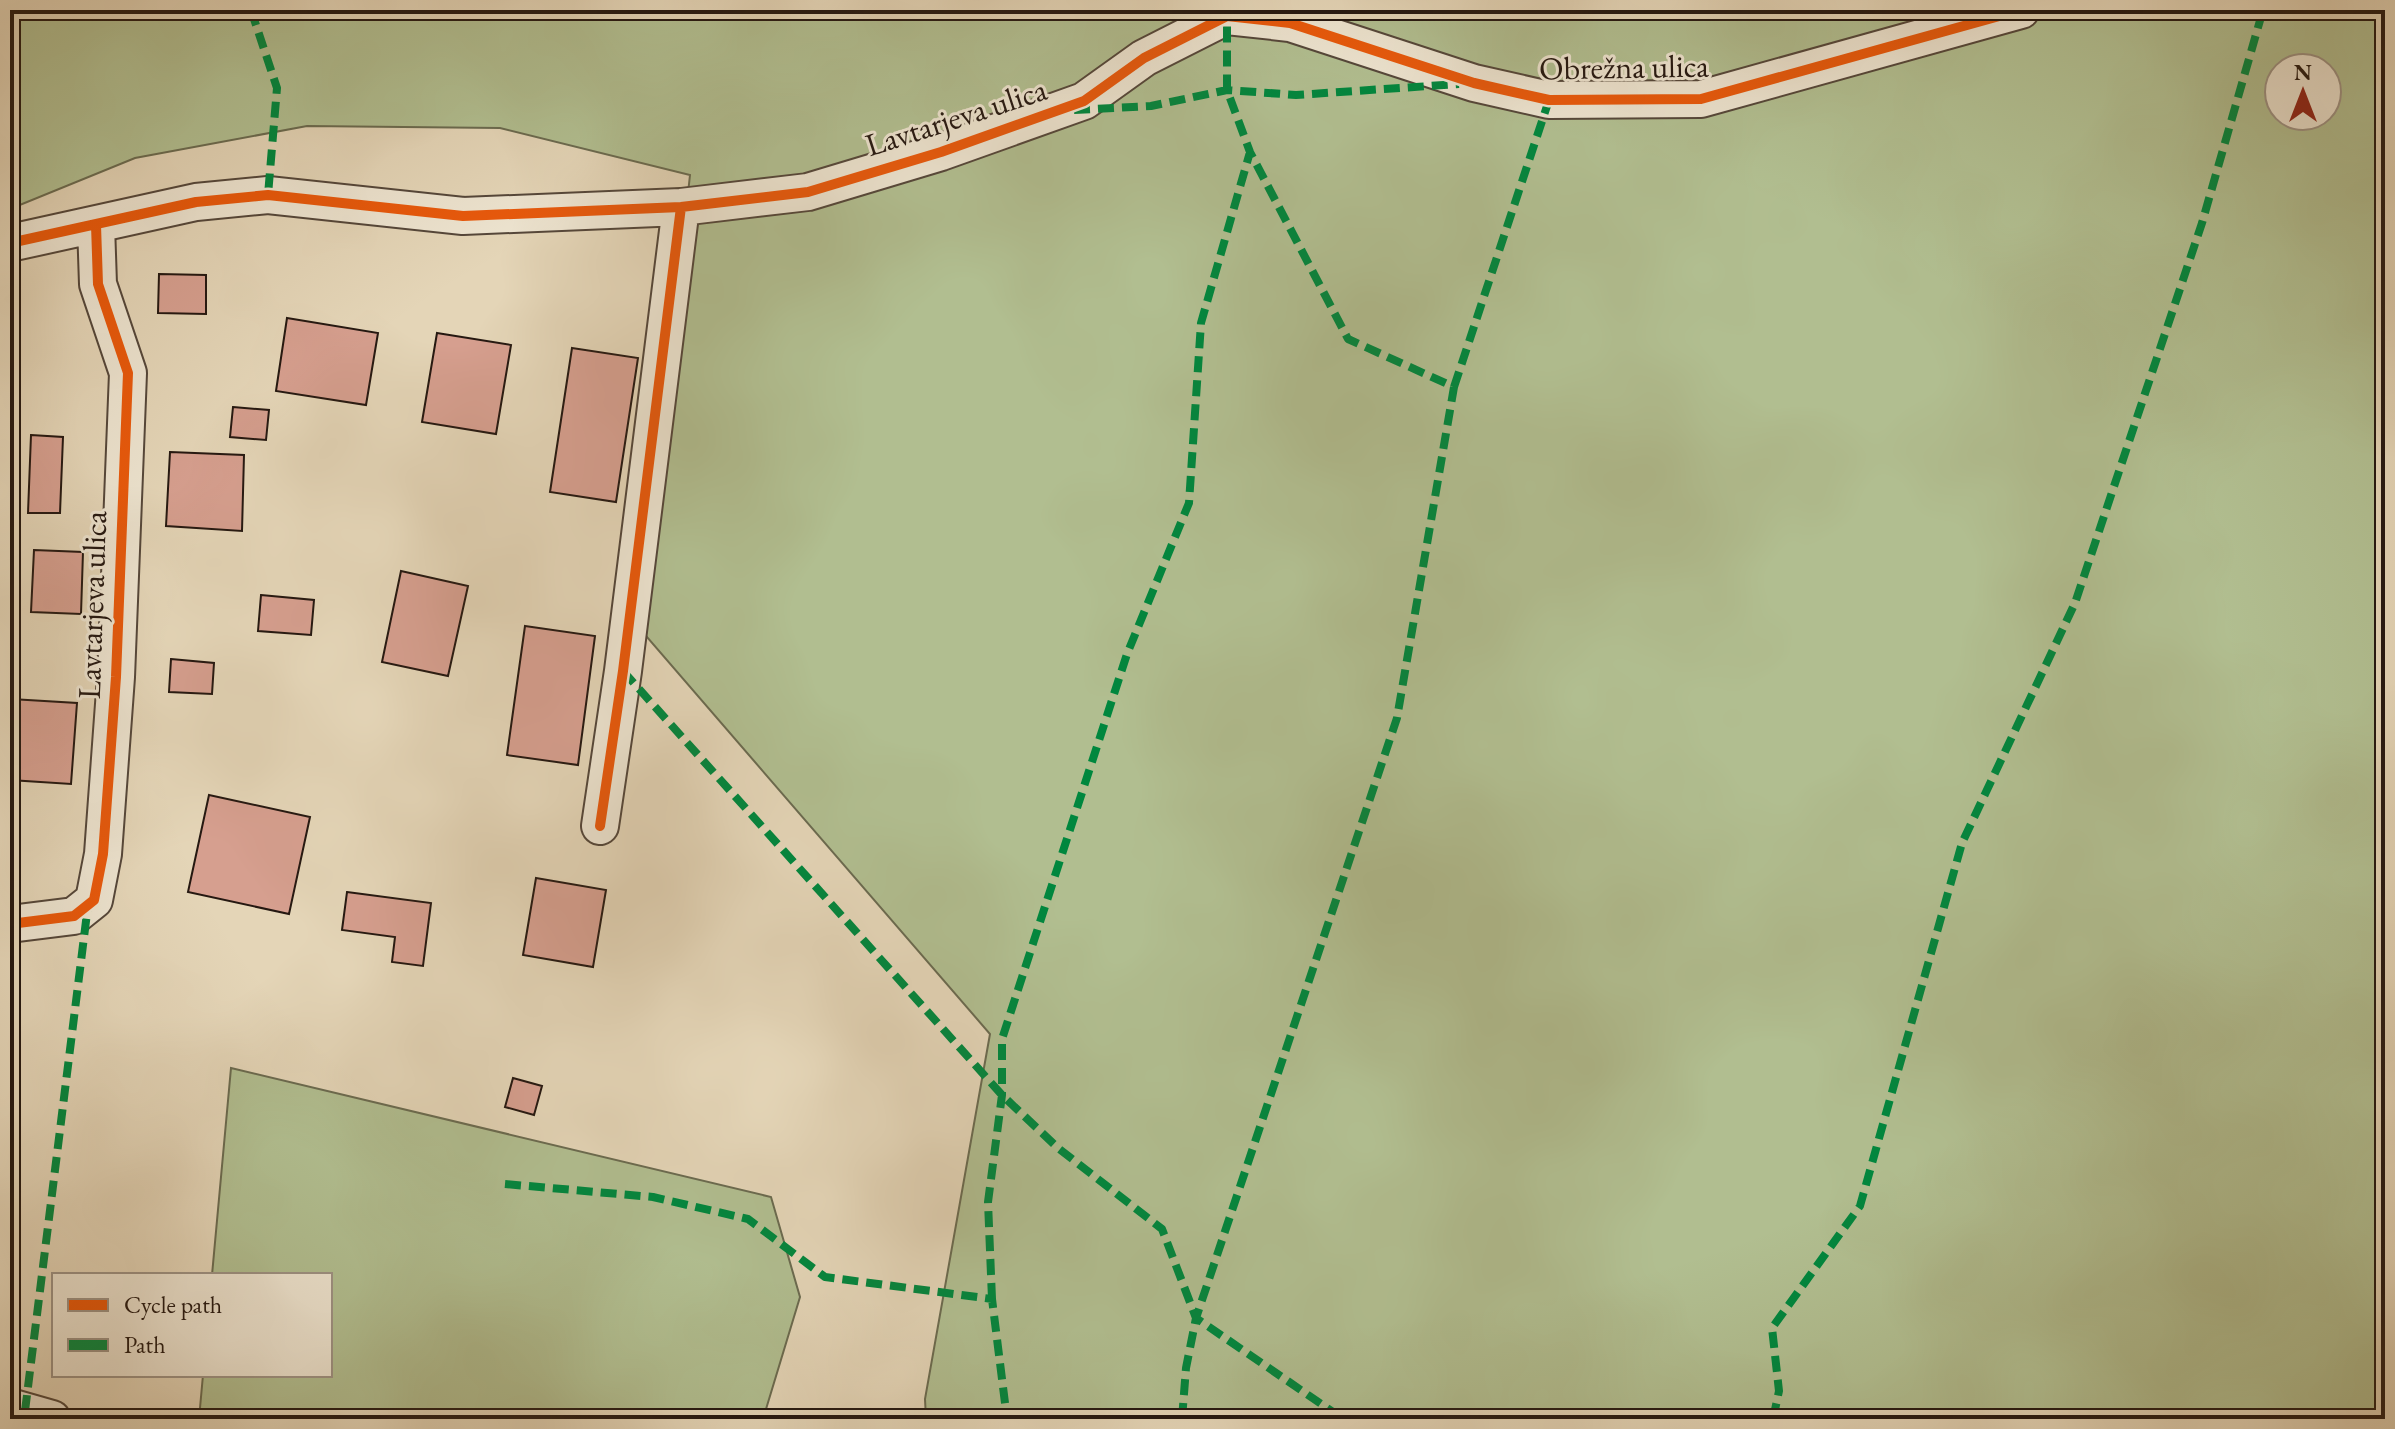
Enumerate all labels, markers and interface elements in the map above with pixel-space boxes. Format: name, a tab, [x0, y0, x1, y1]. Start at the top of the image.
street label: Obrežna ulica	[1539, 45, 1710, 89]
north arrow	[2263, 52, 2343, 132]
text: N	[2294, 58, 2312, 87]
street label: Lavtarjeva ulica	[860, 68, 1052, 166]
street label: Lavtarjeva ulica	[68, 510, 116, 700]
legend	[52, 1273, 332, 1377]
text: Cycle path	[124, 1289, 222, 1320]
text: Path	[124, 1329, 166, 1360]

